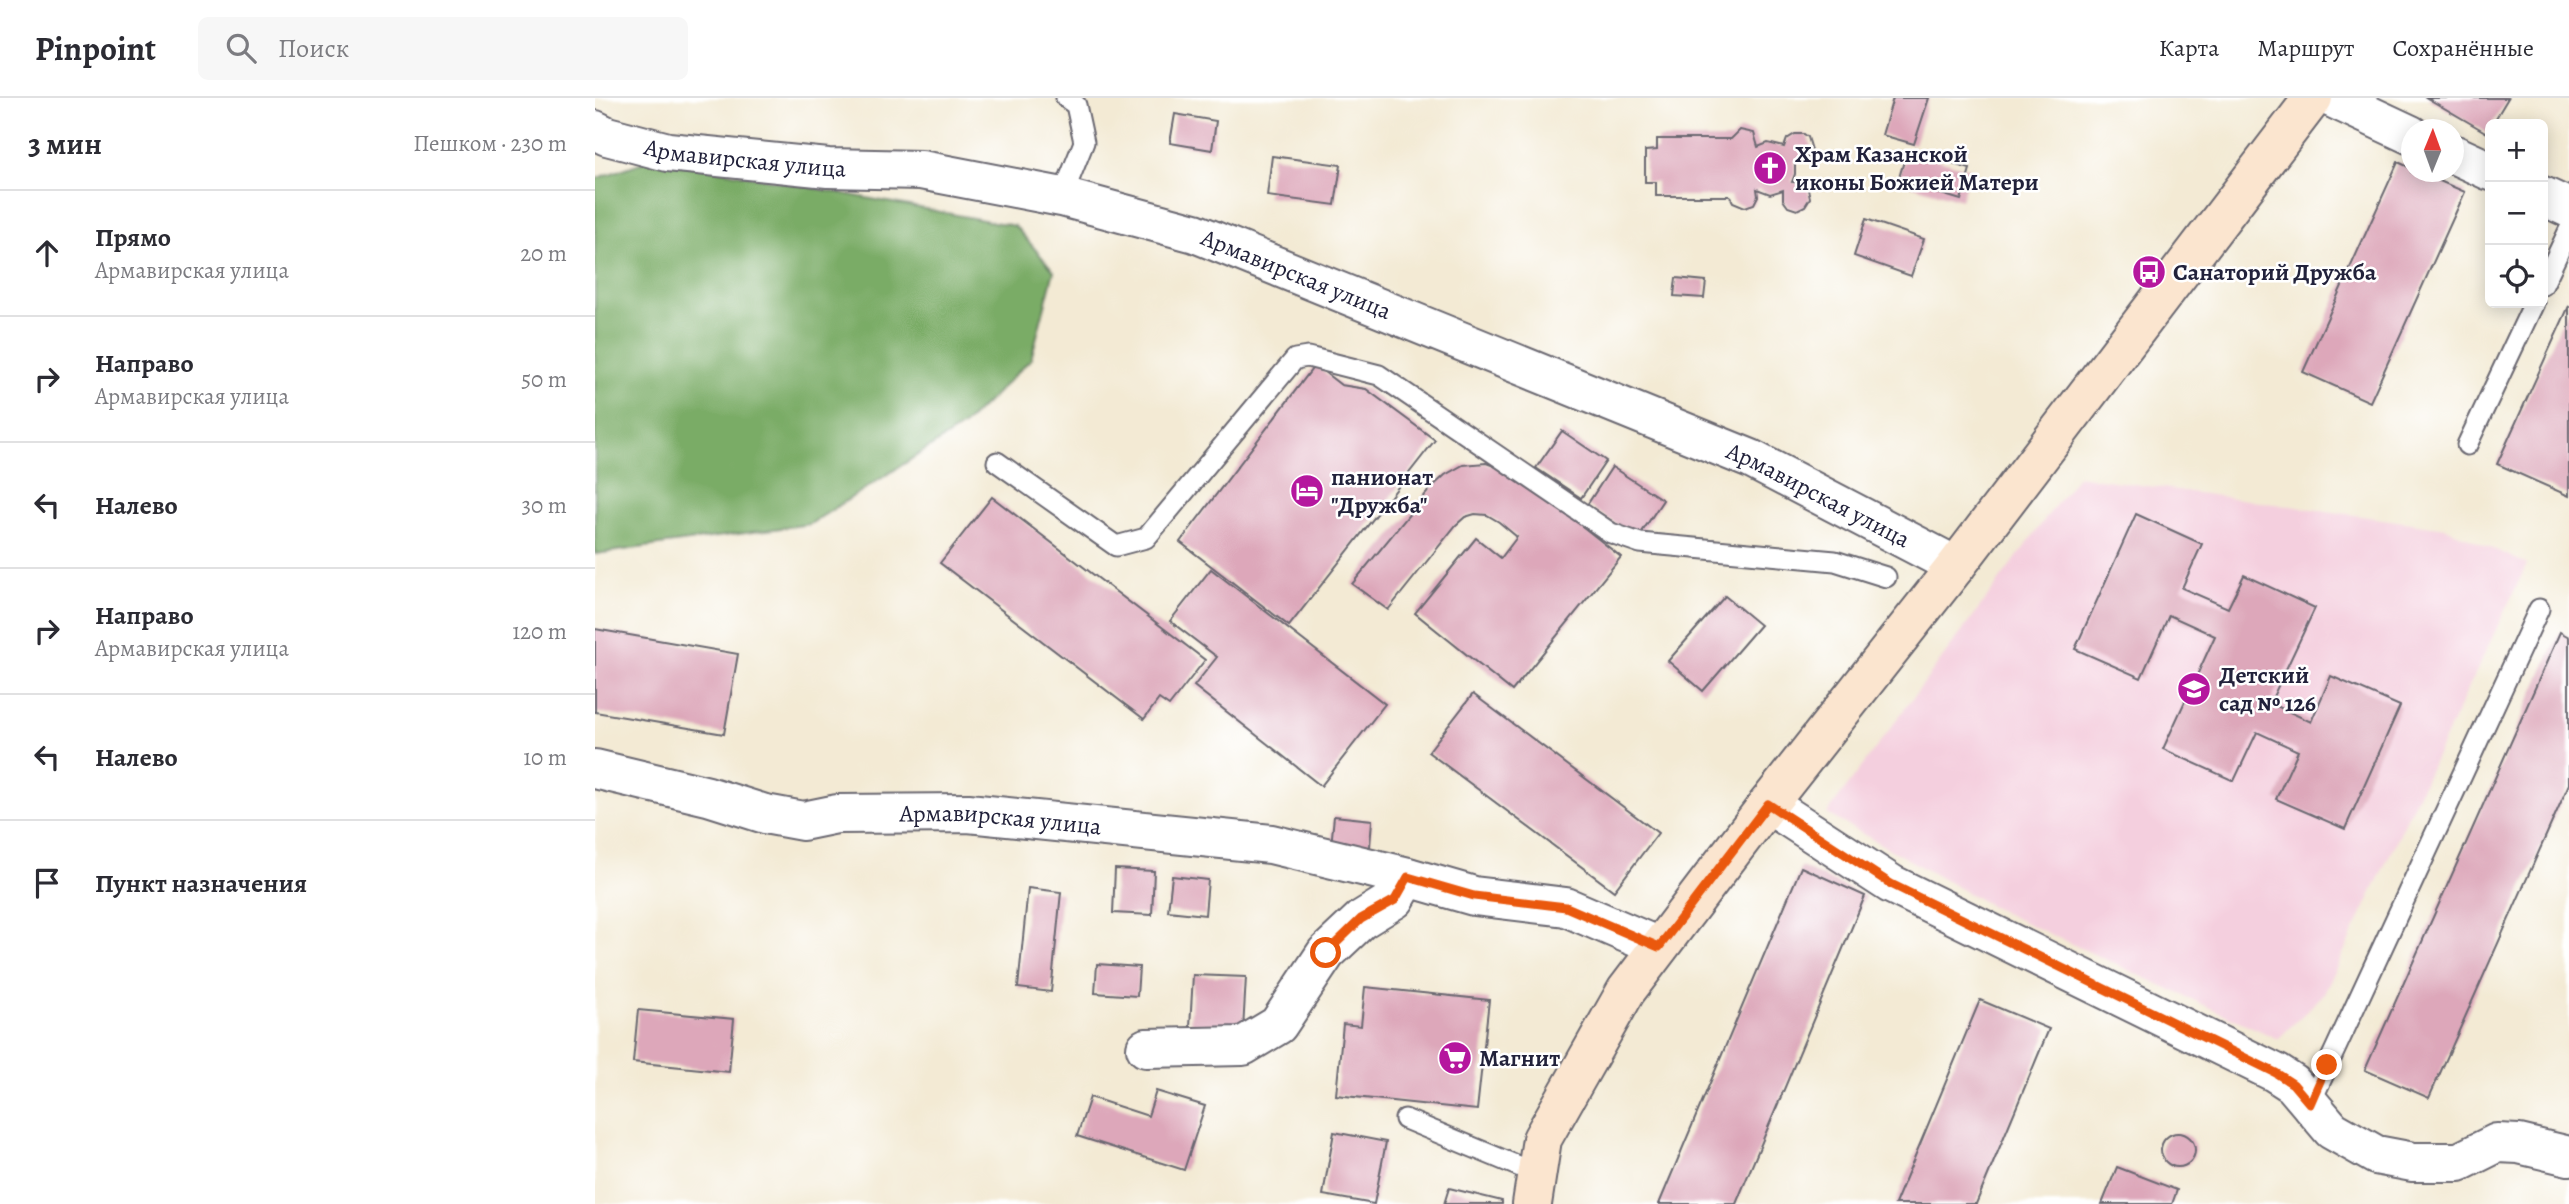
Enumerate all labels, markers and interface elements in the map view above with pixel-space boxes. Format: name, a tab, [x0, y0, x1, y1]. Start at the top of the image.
search box	[198, 17, 688, 80]
text: Pinpoint	[35, 26, 156, 71]
icon: search	[222, 29, 260, 67]
text: Поиск	[278, 31, 349, 66]
text: Карта	[2159, 32, 2219, 64]
text: Маршрут	[2257, 32, 2355, 64]
text: Сохранённые	[2393, 32, 2534, 64]
north arrow	[2401, 119, 2464, 182]
map controls	[2485, 119, 2548, 308]
button: +	[2485, 119, 2548, 182]
text: 3 мин	[28, 124, 102, 164]
text: Пешком · 230 m	[413, 128, 567, 159]
street label: Армавирская улица	[640, 130, 846, 184]
place label: Храм Казанской иконы Божией Матери	[1795, 138, 2039, 198]
church icon: Храм Казанской иконы Божией Матери	[1751, 149, 1789, 187]
button: −	[2485, 182, 2548, 245]
text: Прямо	[95, 220, 171, 255]
street label: Армавирская улица	[1196, 221, 1396, 327]
icon: ahead	[28, 234, 66, 272]
text: 20 m	[520, 238, 567, 269]
button: locate	[2485, 245, 2548, 308]
bus stop icon: Санаторий Дружба	[2130, 253, 2168, 291]
text: Армавирская улица	[95, 255, 289, 286]
place label: Санаторий Дружба	[2173, 256, 2377, 288]
text: Направо	[95, 346, 194, 381]
icon: right	[28, 360, 66, 398]
text: 50 m	[521, 364, 567, 395]
text: Армавирская улица	[95, 381, 289, 412]
street label: Армавирская улица	[1721, 434, 1916, 555]
place label: панионат "Дружба"	[1331, 461, 1433, 521]
hotel icon: панионат "Дружба"	[1288, 472, 1326, 510]
icon: left	[28, 486, 66, 524]
text: Налево	[95, 488, 178, 523]
text: 30 m	[521, 490, 567, 521]
text: Направо	[95, 598, 194, 633]
icon: right	[28, 612, 66, 650]
text: 120 m	[512, 616, 567, 647]
text: Армавирская улица	[95, 633, 289, 664]
place label: Детский сад № 126	[2219, 659, 2316, 719]
school or university icon: Детский сад № 126	[2175, 670, 2213, 708]
icon: left	[28, 738, 66, 776]
text: Налево	[95, 740, 178, 775]
text: 10 m	[523, 742, 567, 773]
street label: Армавирская улица	[898, 797, 1103, 843]
icon: arrive	[28, 864, 66, 902]
text: Пункт назначения	[95, 866, 307, 901]
route start	[1310, 937, 1341, 968]
supermarket icon: Магнит	[1436, 1039, 1474, 1077]
place label: Магнит	[1479, 1042, 1560, 1074]
route end	[2311, 1049, 2342, 1080]

